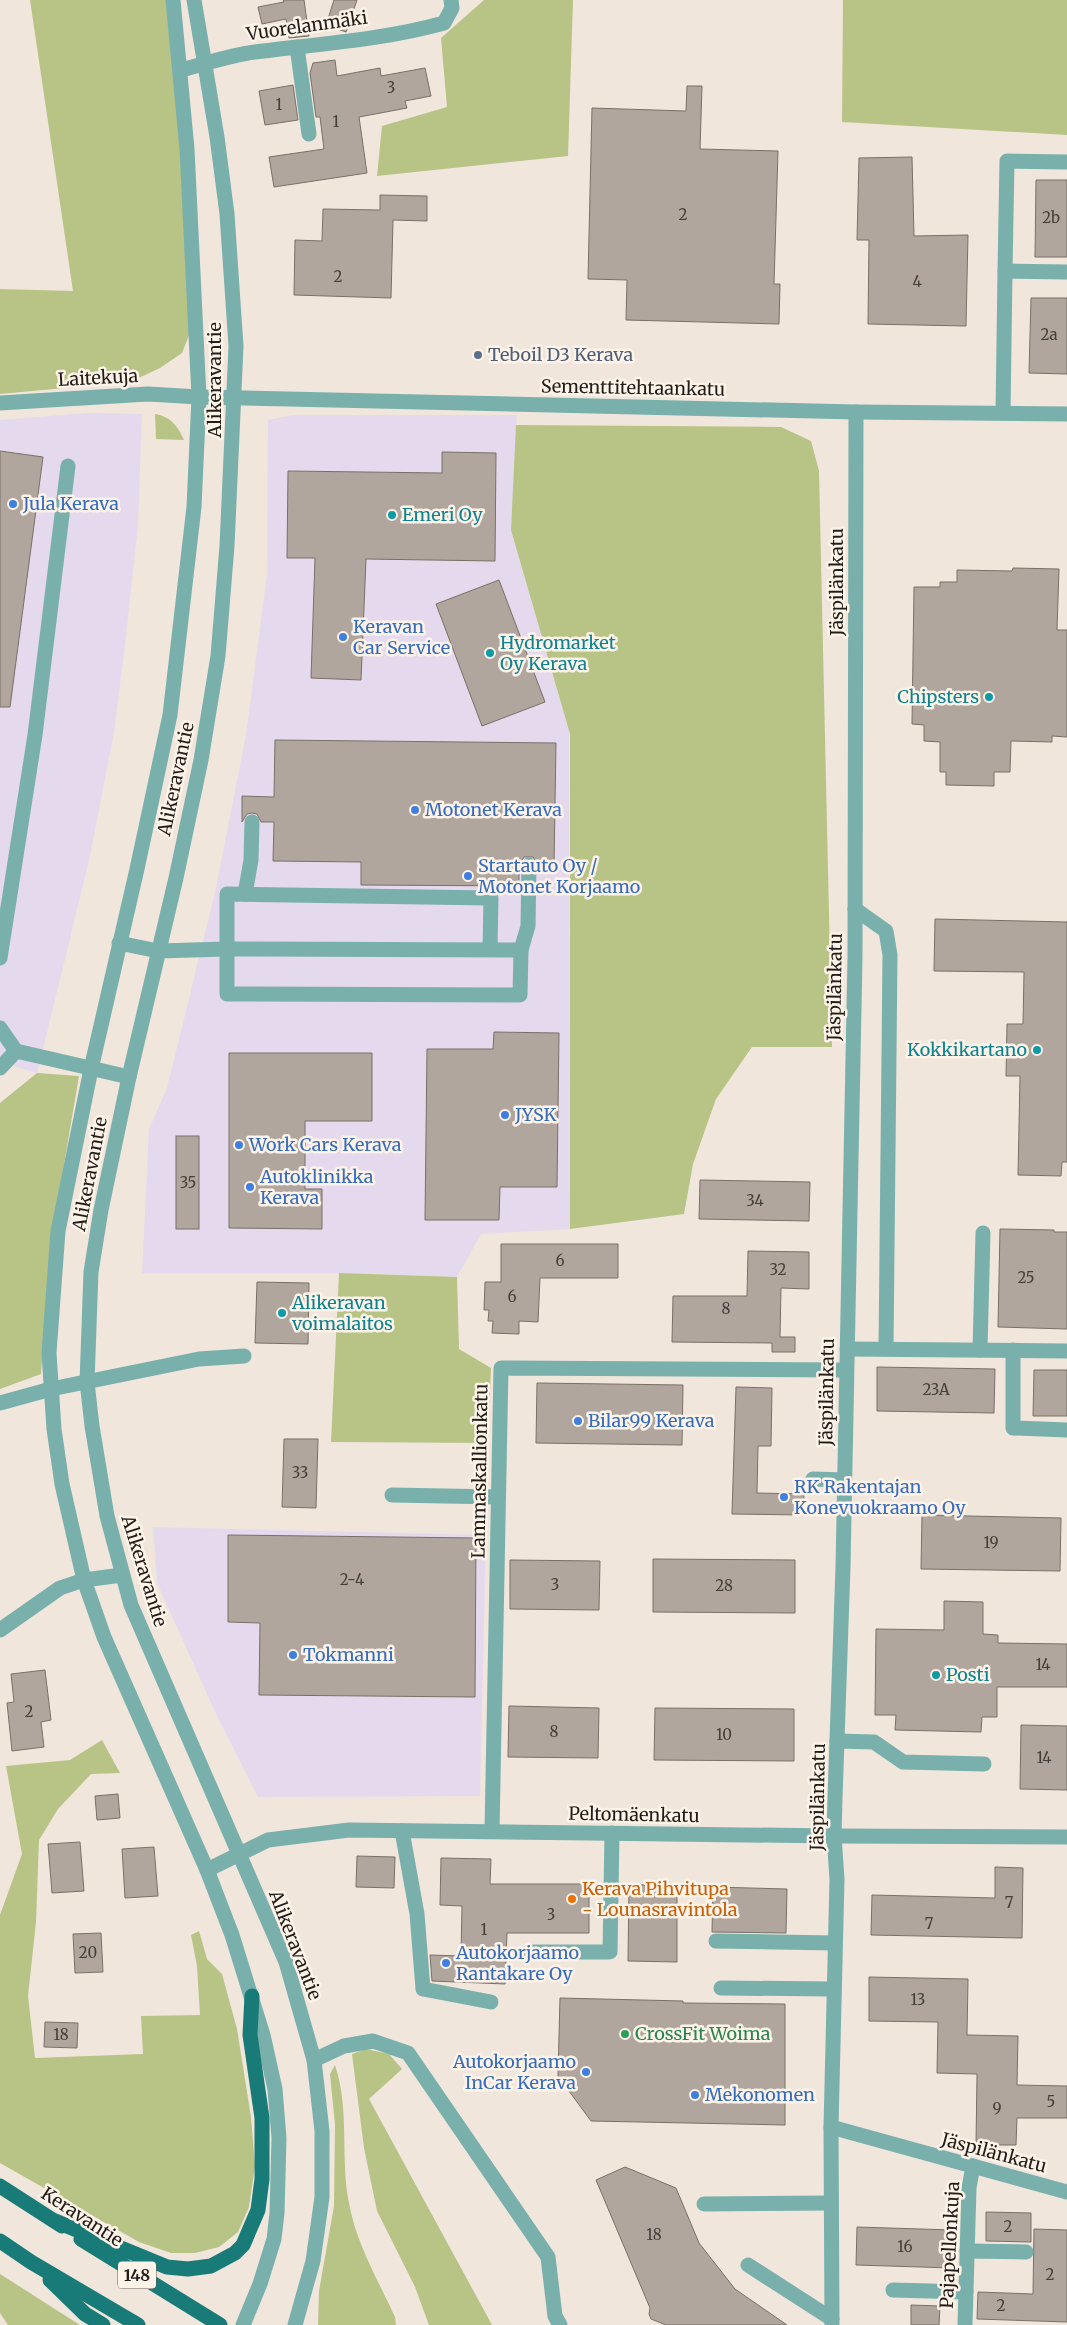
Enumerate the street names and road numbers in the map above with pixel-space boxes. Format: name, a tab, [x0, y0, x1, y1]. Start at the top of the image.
street label: Vuorelanmäki	[244, 6, 369, 46]
street label: Alikeravantie	[203, 322, 226, 439]
street label: Laitekuja	[57, 364, 139, 391]
street label: Sementtitehtaankatu	[541, 374, 725, 401]
street label: Jäspilänkatu	[825, 528, 848, 637]
street label: Alikeravantie	[152, 720, 199, 839]
street label: Jäspilänkatu	[822, 933, 847, 1042]
street label: Alikeravantie	[67, 1115, 112, 1234]
street label: Jäspilänkatu	[814, 1338, 839, 1447]
street label: Lammaskallionkatu	[466, 1383, 493, 1559]
street label: Alikeravantie	[116, 1511, 172, 1630]
street label: Jäspilänkatu	[805, 1743, 830, 1852]
street label: Peltomäenkatu	[568, 1802, 700, 1827]
street label: Alikeravantie	[264, 1886, 327, 2003]
street label: Jäspilänkatu	[938, 2127, 1049, 2178]
street label: Pajapellonkuja	[935, 2180, 964, 2309]
street label: Keravantie	[37, 2182, 128, 2252]
road number: 148	[118, 2262, 156, 2288]

